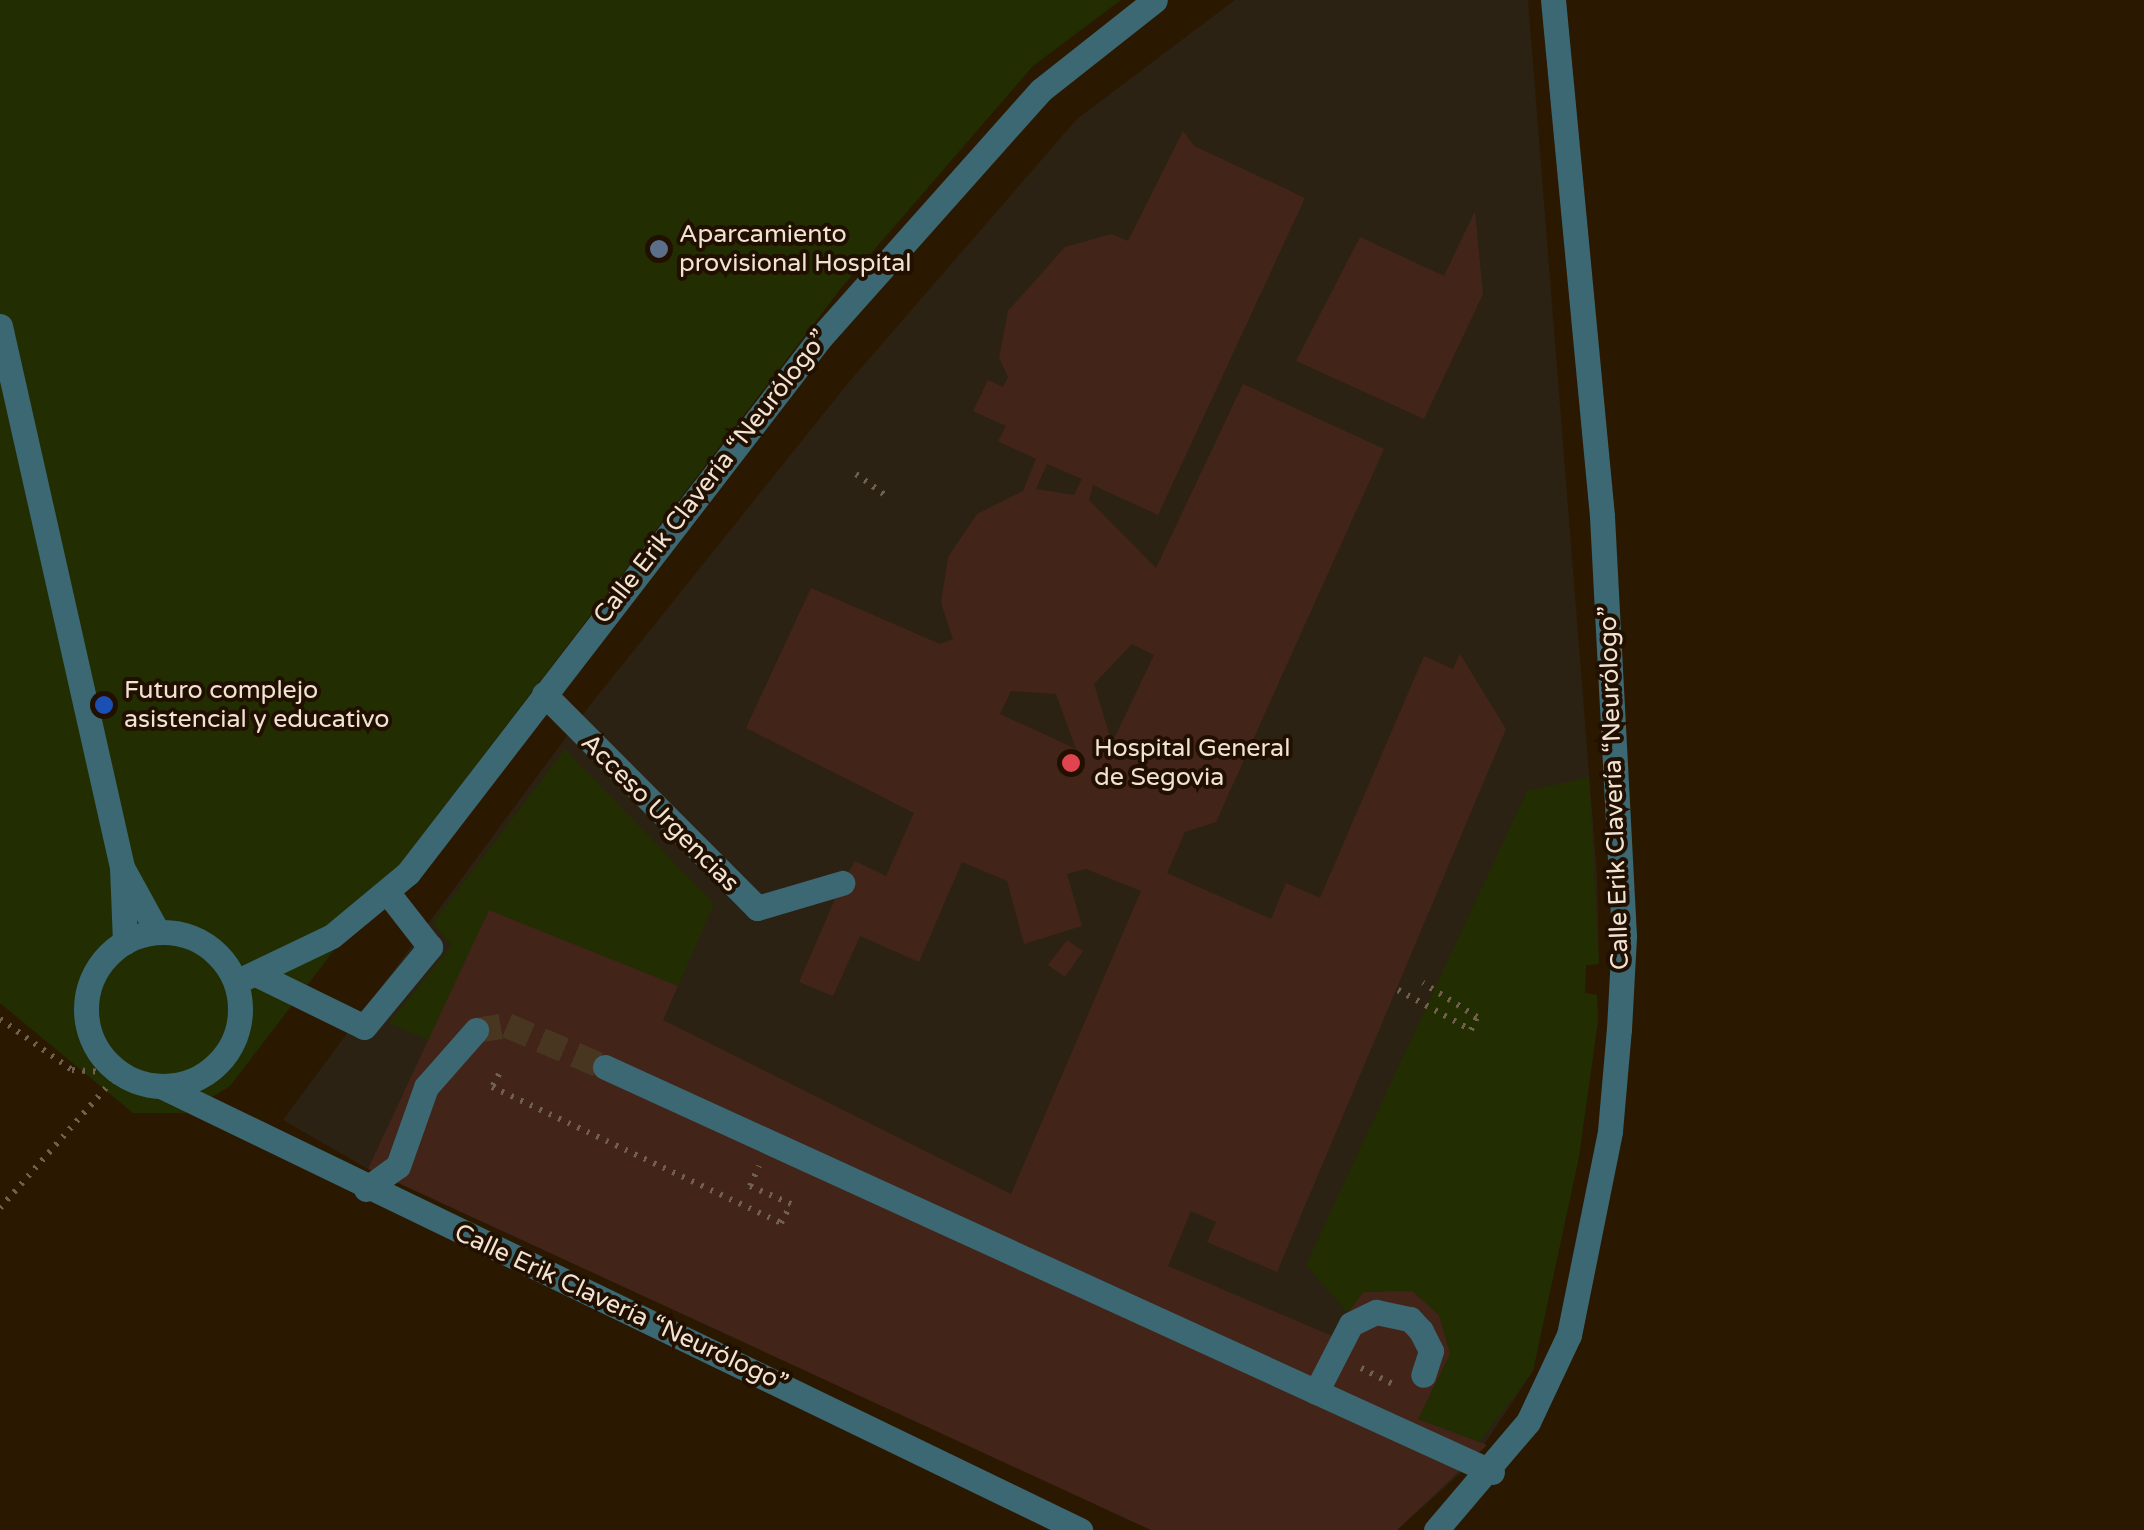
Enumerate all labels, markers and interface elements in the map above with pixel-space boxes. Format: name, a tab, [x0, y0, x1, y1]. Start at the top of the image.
place label: Aparcamiento provisional Hospital	[679, 220, 911, 279]
marker: Aparcamiento provisional Hospital	[648, 238, 670, 260]
street label: Calle Erik Clavería “Neurólogo”	[587, 324, 835, 630]
street label: Calle Erik Clavería “Neurólogo”	[1593, 606, 1635, 970]
place label: Futuro complejo asistencial y educativo	[124, 676, 389, 735]
marker: Futuro complejo asistencial y educativo	[93, 694, 115, 716]
street label: Acceso Urgencias	[575, 728, 745, 898]
place label: Hospital General de Segovia	[1094, 734, 1290, 793]
marker: Hospital General de Segovia	[1058, 750, 1084, 776]
street label: Calle Erik Clavería “Neurólogo”	[450, 1217, 792, 1399]

